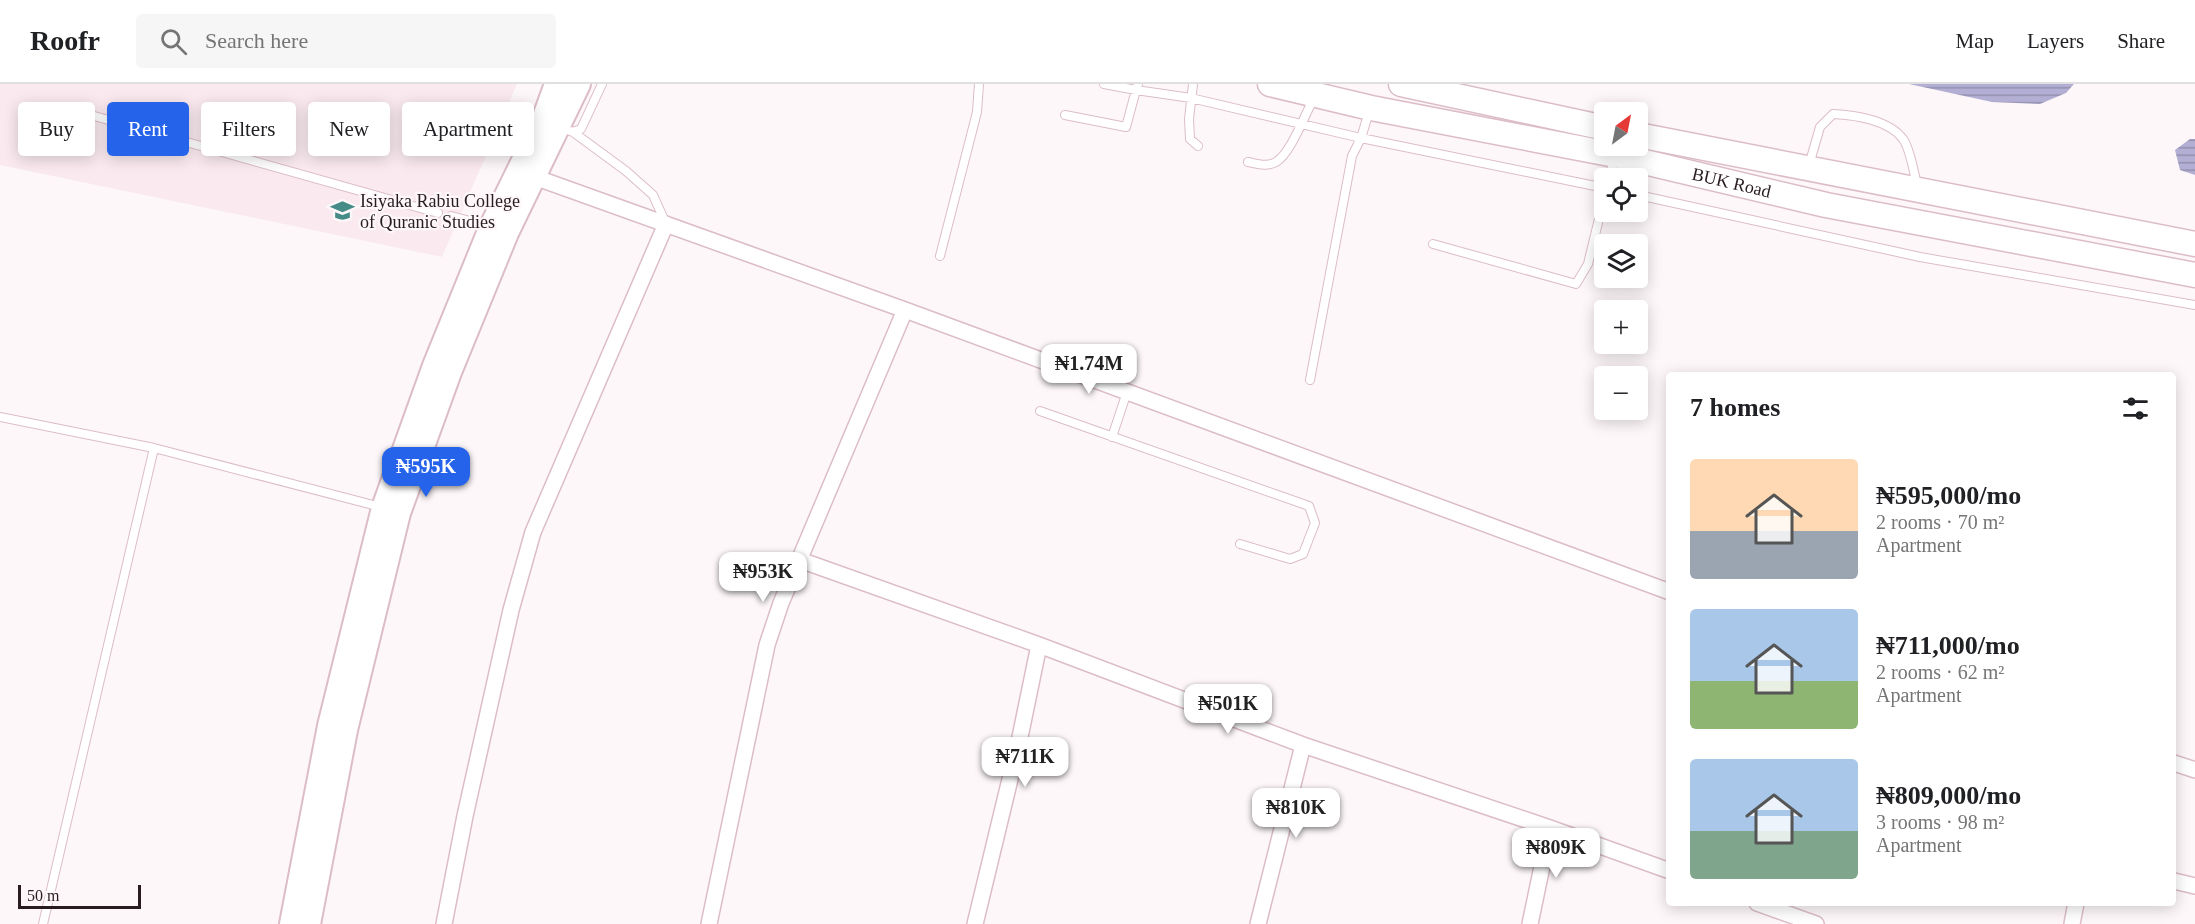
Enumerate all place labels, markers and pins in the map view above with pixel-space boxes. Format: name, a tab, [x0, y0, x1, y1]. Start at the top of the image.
place label: Isiyaka Rabiu College of Quranic Studies	[360, 191, 520, 232]
school or university icon: Isiyaka Rabiu College of Quranic Studies	[329, 198, 355, 224]
pin: ₦1.74M	[1040, 344, 1138, 395]
pin: ₦595K	[384, 447, 468, 498]
pin: ₦953K	[721, 552, 805, 603]
pin: ₦501K	[1186, 684, 1270, 735]
pin: ₦711K	[983, 737, 1067, 788]
pin: ₦810K	[1254, 788, 1338, 839]
pin: ₦809K	[1514, 828, 1598, 879]

